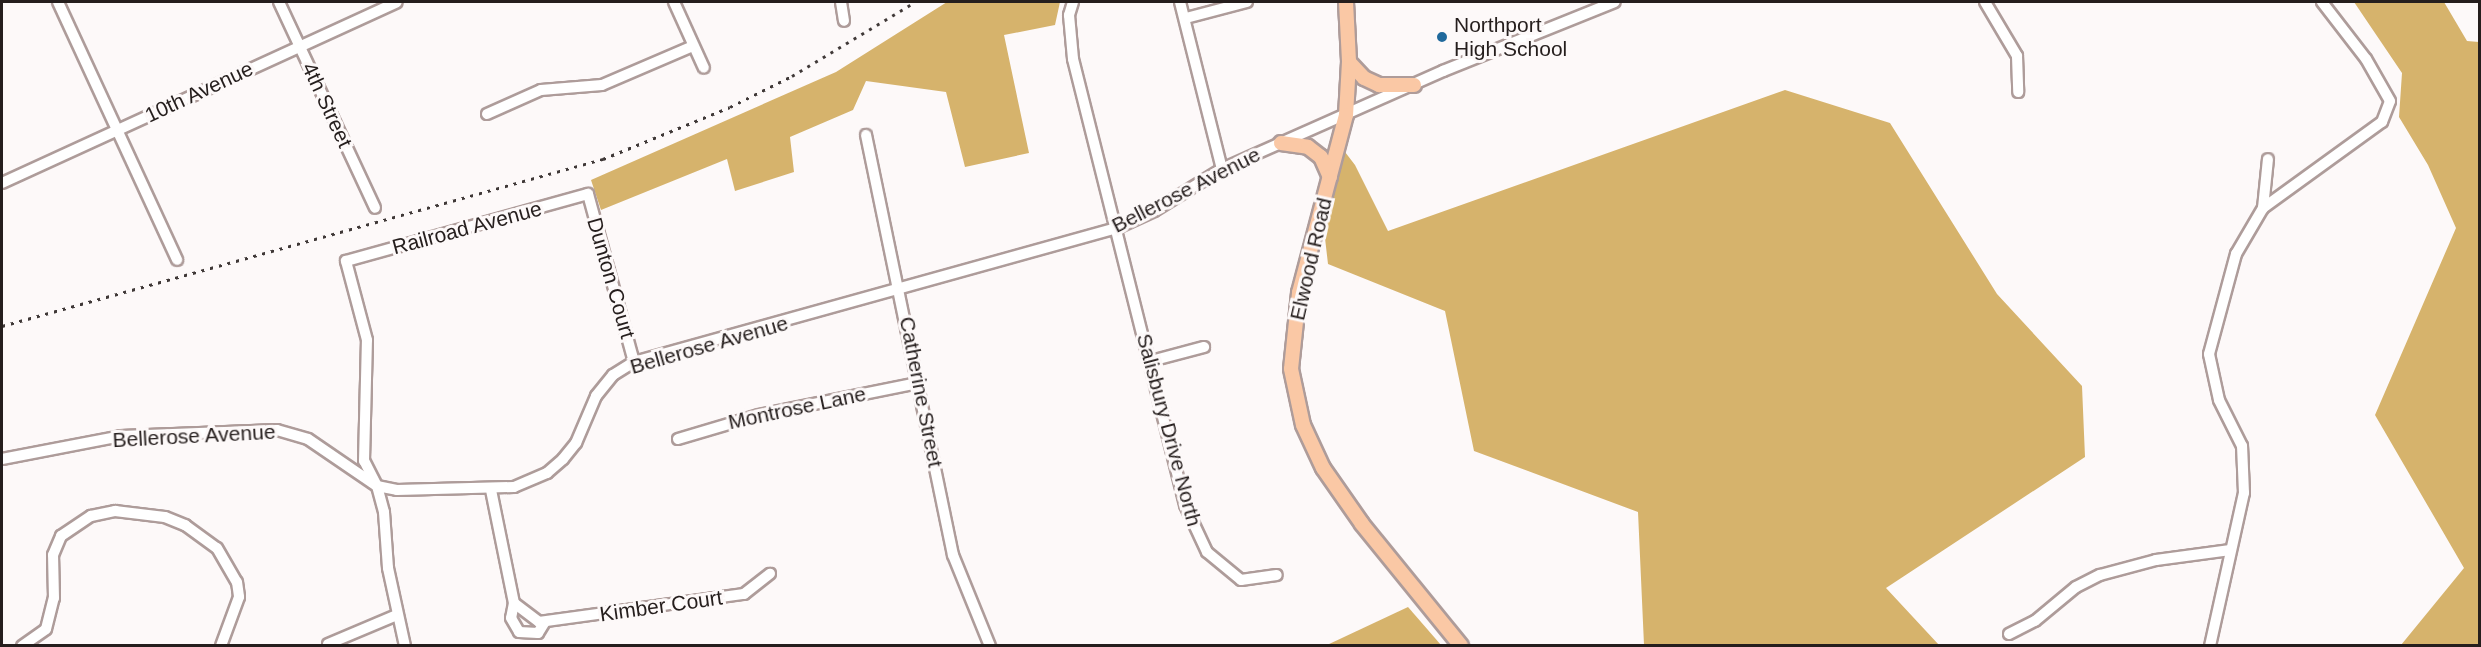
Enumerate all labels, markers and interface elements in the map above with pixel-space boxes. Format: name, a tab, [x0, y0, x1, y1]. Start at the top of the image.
place label: Northport High School	[1454, 12, 1567, 62]
marker: Northport High School	[1435, 30, 1449, 44]
street label: 10th Avenue	[140, 56, 258, 128]
street label: 4th Street	[296, 58, 358, 152]
street label: Bellerose Avenue	[1107, 141, 1265, 239]
street label: Elwood Road	[1285, 195, 1337, 323]
street label: Railroad Avenue	[389, 196, 545, 260]
street label: Dunton Court	[582, 214, 640, 342]
street label: Bellerose Avenue	[627, 310, 791, 380]
street label: Catherine Street	[894, 315, 948, 469]
street label: Salisbury Drive North	[1131, 331, 1207, 529]
street label: Montrose Lane	[726, 381, 868, 435]
street label: Bellerose Avenue	[111, 419, 277, 453]
street label: Kimber Court	[598, 585, 724, 627]

